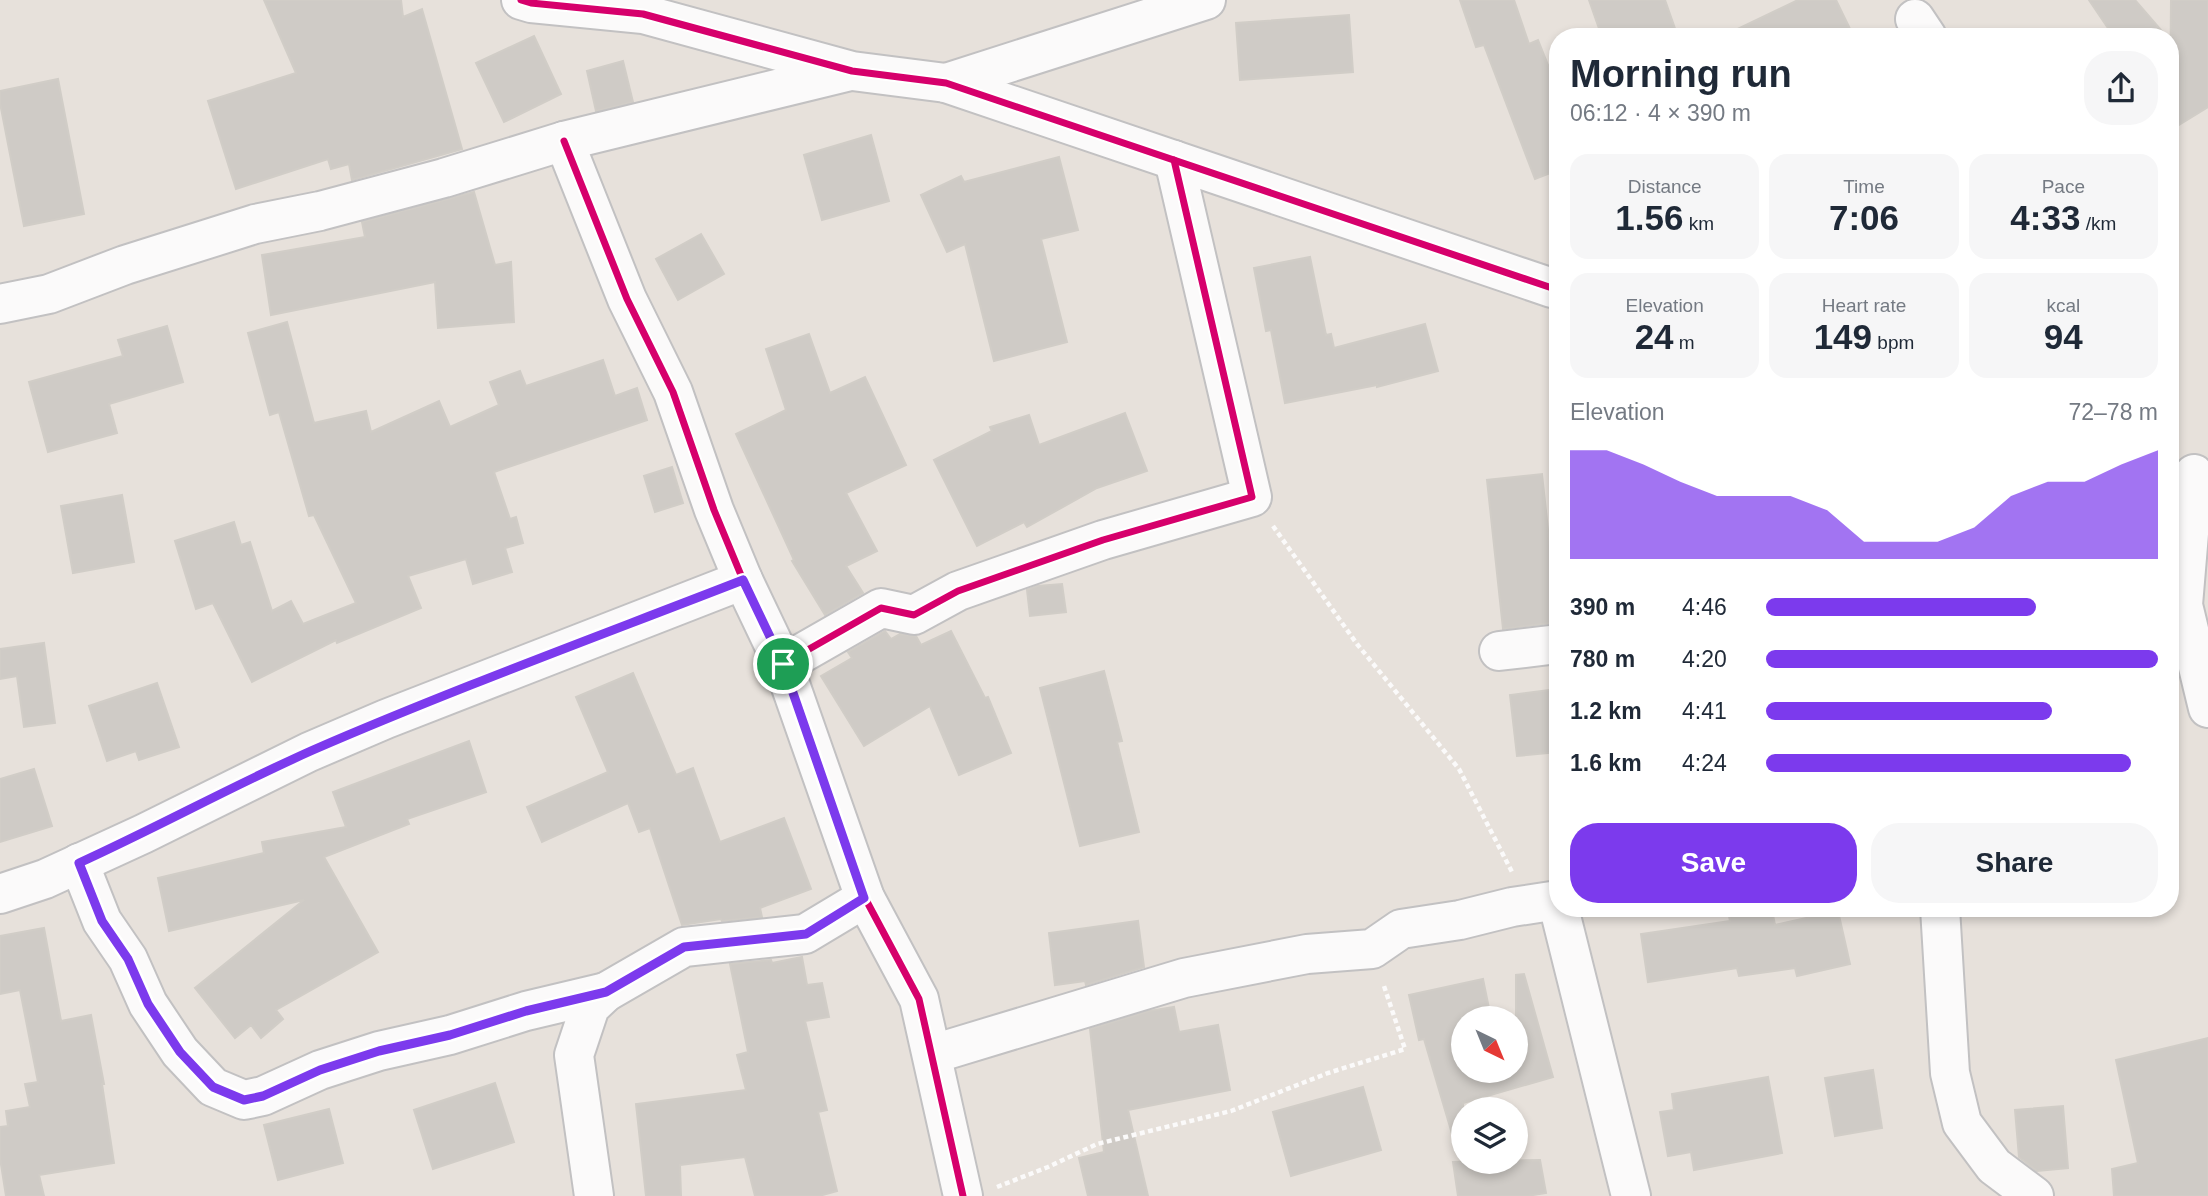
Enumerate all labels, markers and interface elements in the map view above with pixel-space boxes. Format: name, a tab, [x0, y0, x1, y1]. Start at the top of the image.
button: share	[2084, 51, 2158, 125]
text: Morning run	[1570, 53, 1792, 95]
text: 06:12 · 4 × 390 m	[1570, 100, 1751, 126]
text: Distance	[1628, 176, 1702, 197]
text: Time	[1843, 176, 1885, 197]
text: Pace	[2042, 176, 2085, 197]
text: 1.56	[1615, 198, 1683, 237]
text: 7:06	[1829, 198, 1899, 237]
text: 4:33	[2010, 198, 2080, 237]
text: km	[1683, 213, 1714, 234]
text: /km	[2080, 213, 2116, 234]
text: Elevation	[1626, 295, 1704, 316]
text: Heart rate	[1822, 295, 1906, 316]
text: kcal	[2046, 295, 2080, 316]
text: 24	[1635, 317, 1674, 356]
text: 149	[1814, 317, 1872, 356]
text: 94	[2044, 317, 2083, 356]
text: m	[1674, 332, 1695, 353]
text: bpm	[1872, 332, 1914, 353]
text: Elevation	[1570, 399, 1665, 425]
text: 72–78 m	[2068, 399, 2158, 425]
text: 390 m	[1570, 594, 1635, 620]
text: 4:46	[1682, 594, 1727, 620]
pin	[753, 634, 813, 694]
icon: arrive	[764, 645, 802, 683]
text: 780 m	[1570, 646, 1635, 672]
text: 4:20	[1682, 646, 1727, 672]
text: 1.2 km	[1570, 698, 1642, 724]
text: 4:41	[1682, 698, 1727, 724]
text: 1.6 km	[1570, 750, 1642, 776]
text: 4:24	[1682, 750, 1727, 776]
button: Save	[1570, 823, 1857, 903]
button: Share	[1871, 823, 2158, 903]
north arrow	[1451, 1006, 1528, 1083]
map controls	[1451, 1006, 1528, 1174]
button: layers	[1451, 1097, 1528, 1174]

